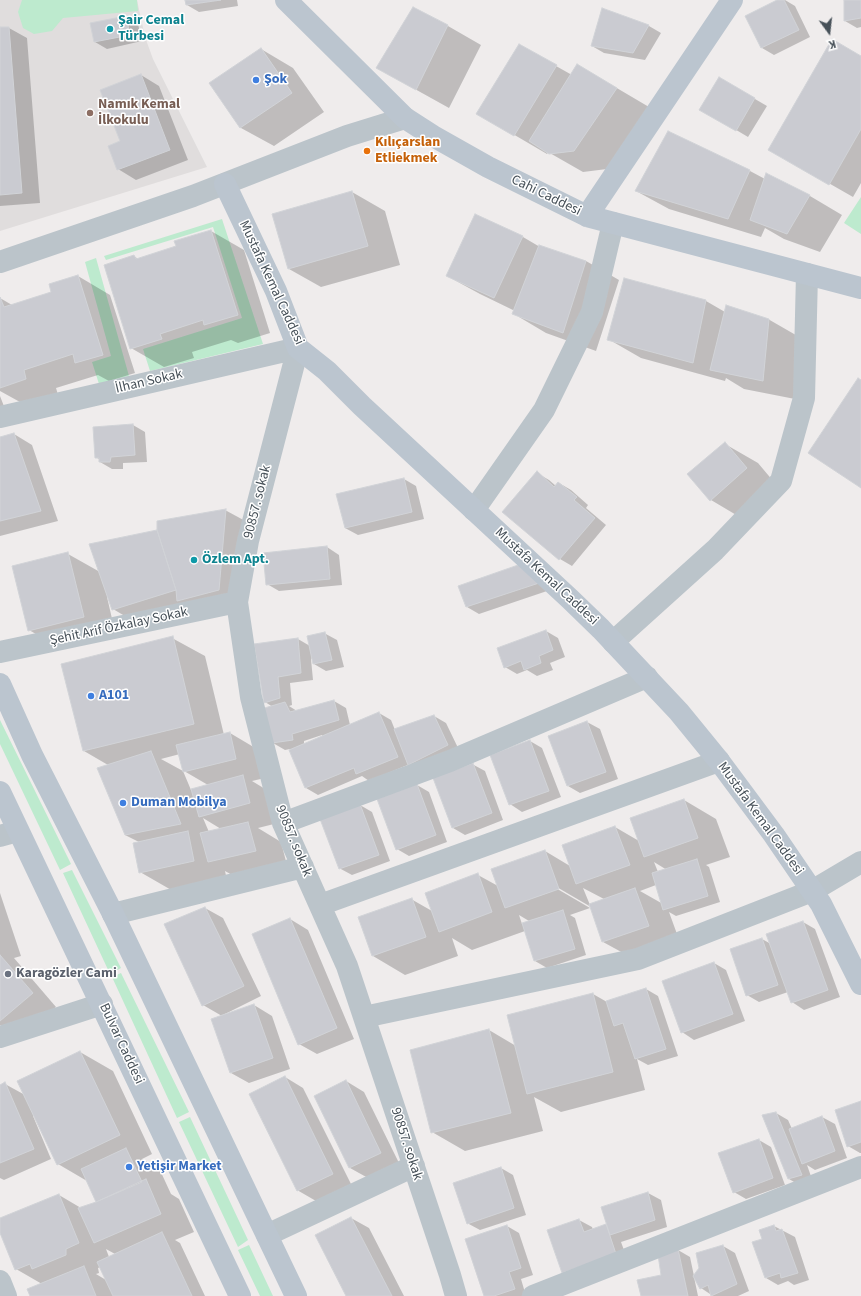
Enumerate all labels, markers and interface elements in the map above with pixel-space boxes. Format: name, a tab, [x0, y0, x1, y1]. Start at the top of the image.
north arrow	[809, 12, 849, 52]
place label: Şair Cemal Türbesi	[118, 13, 184, 46]
marker: Şair Cemal Türbesi	[105, 24, 115, 34]
text: K	[827, 36, 837, 52]
place label: Şok	[264, 72, 287, 88]
marker: Şok	[251, 75, 261, 85]
place label: Namık Kemal İlkokulu	[98, 97, 180, 130]
marker: Namık Kemal İlkokulu	[85, 108, 95, 118]
place label: Kılıçarslan Etliekmek	[375, 135, 440, 168]
marker: Kılıçarslan Etliekmek	[362, 146, 372, 156]
street label: Cahi Caddesi	[508, 172, 584, 220]
street label: Mustafa Kemal Caddesi	[235, 218, 307, 348]
street label: İlhan Sokak	[114, 366, 184, 398]
street label: 90857. sokak	[241, 463, 275, 541]
street label: Mustafa Kemal Caddesi	[491, 525, 601, 629]
place label: Özlem Apt.	[202, 552, 269, 568]
marker: Özlem Apt.	[189, 555, 199, 565]
street label: Şehit Arif Özkalay Sokak	[48, 604, 190, 650]
place label: A101	[99, 688, 129, 704]
marker: A101	[86, 691, 96, 701]
street label: Mustafa Kemal Caddesi	[713, 759, 807, 879]
place label: Duman Mobilya	[131, 795, 227, 811]
marker: Duman Mobilya	[118, 798, 128, 808]
street label: 90857. sokak	[271, 803, 315, 879]
place label: Karagözler Cami	[16, 966, 117, 982]
marker: Karagözler Cami	[3, 969, 13, 979]
street label: Bulvar Caddesi	[95, 1001, 147, 1087]
street label: 90857. sokak	[386, 1106, 426, 1182]
place label: Yetişir Market	[137, 1159, 222, 1175]
marker: Yetişir Market	[124, 1162, 134, 1172]

